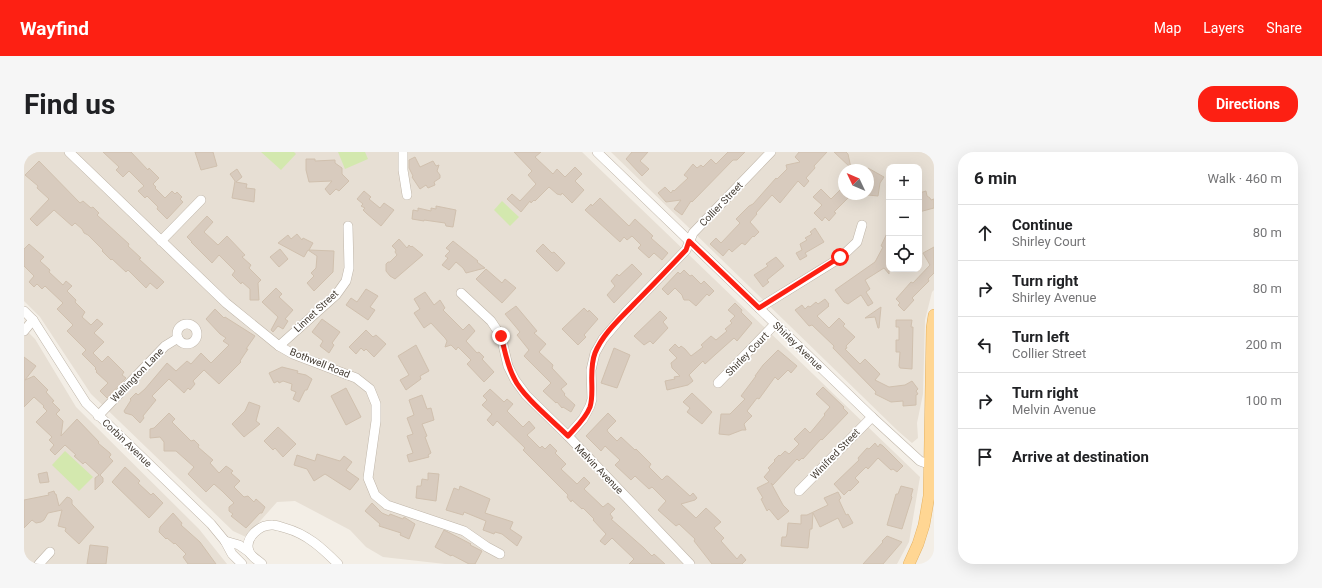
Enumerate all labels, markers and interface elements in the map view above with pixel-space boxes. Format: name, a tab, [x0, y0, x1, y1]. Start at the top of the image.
text: Wayfind	[20, 17, 89, 40]
text: Map	[1154, 20, 1181, 36]
text: Layers	[1203, 20, 1244, 36]
text: Share	[1266, 20, 1302, 36]
button: Directions	[1198, 86, 1298, 122]
text: Find us	[24, 88, 115, 121]
north arrow	[838, 164, 874, 200]
map controls	[886, 164, 922, 272]
button: +	[886, 164, 922, 200]
text: 6 min	[974, 168, 1017, 188]
text: Walk · 460 m	[1207, 171, 1282, 186]
street label: Collier Street	[697, 180, 745, 228]
button: −	[886, 200, 922, 236]
text: Continue	[1012, 216, 1073, 234]
icon: ahead	[974, 222, 996, 244]
text: 80 m	[1253, 225, 1282, 240]
text: Shirley Court	[1012, 234, 1086, 249]
button: locate	[886, 236, 922, 272]
route start	[831, 248, 849, 266]
text: Turn right	[1012, 272, 1078, 290]
icon: right	[974, 278, 996, 300]
text: 80 m	[1253, 281, 1282, 296]
street label: Linnet Street	[292, 288, 340, 334]
text: Shirley Avenue	[1012, 290, 1096, 305]
street label: Shirley Avenue	[771, 320, 825, 372]
route end	[492, 327, 510, 345]
text: Turn left	[1012, 328, 1069, 346]
street label: Shirley Court	[723, 330, 771, 378]
icon: left	[974, 334, 996, 356]
text: 200 m	[1245, 337, 1282, 352]
street label: Wellington Lane	[108, 346, 166, 404]
street label: Bothwell Road	[288, 346, 352, 380]
text: Collier Street	[1012, 346, 1086, 361]
text: Turn right	[1012, 384, 1078, 402]
icon: right	[974, 390, 996, 412]
text: 100 m	[1245, 393, 1282, 408]
text: Melvin Avenue	[1012, 402, 1096, 417]
street label: Corbin Avenue	[100, 417, 154, 469]
street label: Winifred Street	[808, 426, 862, 482]
street label: Melvin Avenue	[573, 442, 625, 496]
icon: arrive	[974, 446, 996, 468]
text: Arrive at destination	[1012, 448, 1149, 466]

